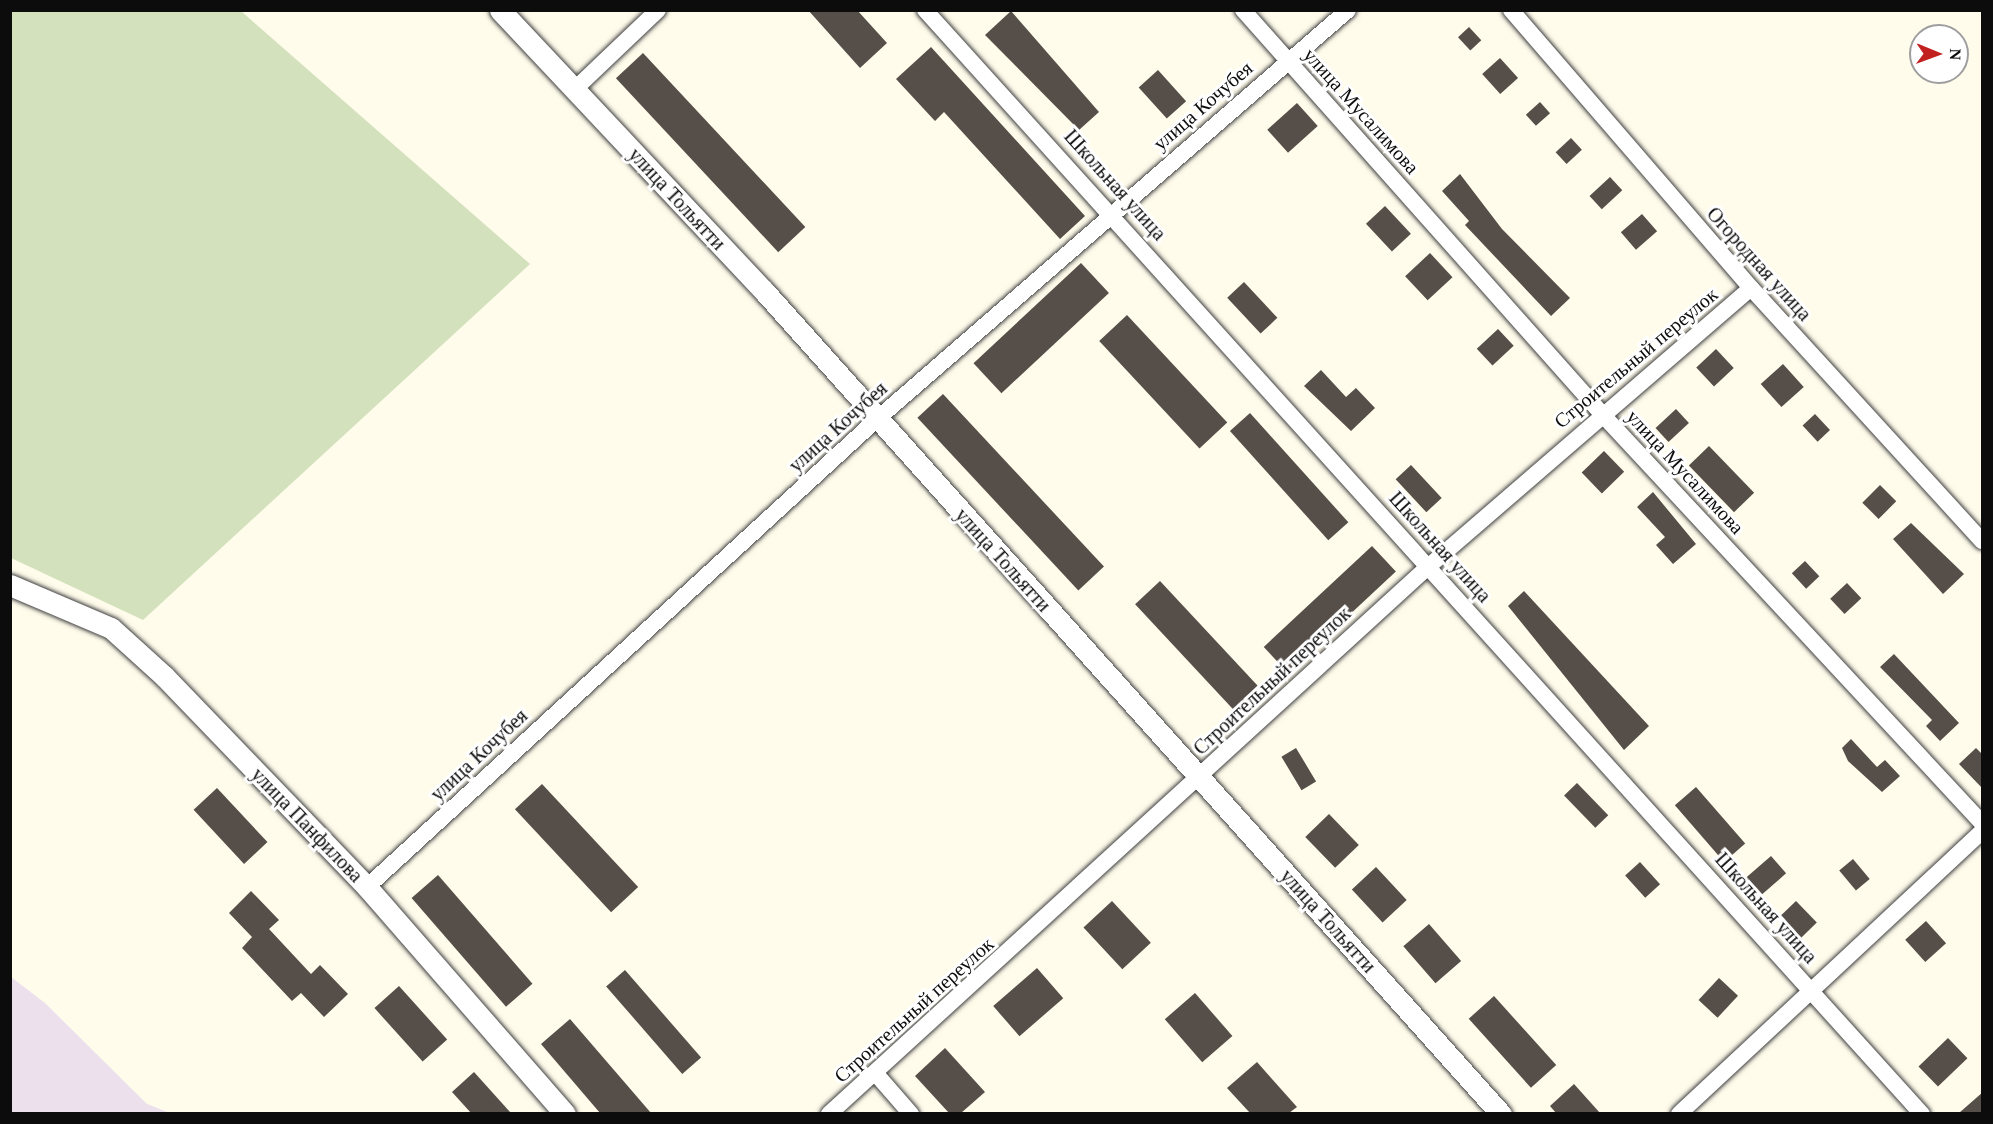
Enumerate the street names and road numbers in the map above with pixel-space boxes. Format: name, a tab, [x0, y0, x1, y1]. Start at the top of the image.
street label: улица Мусалимова	[1298, 43, 1424, 179]
street label: улица Кочубея	[1148, 56, 1258, 156]
street label: Школьная улица	[1059, 125, 1171, 245]
street label: улица Тольятти	[623, 143, 731, 255]
street label: Огородная улица	[1702, 202, 1816, 326]
street label: Строительный переулок	[1549, 283, 1723, 433]
street label: улица Кочубея	[784, 377, 892, 477]
street label: улица Мусалимова	[1621, 405, 1749, 539]
street label: Школьная улица	[1384, 487, 1496, 607]
street label: улица Тольятти	[950, 503, 1056, 617]
street label: Строительный переулок	[1188, 602, 1356, 760]
street label: улица Кочубея	[425, 704, 533, 806]
street label: улица Панфилова	[246, 763, 368, 887]
street label: Школьная улица	[1710, 848, 1822, 968]
street label: улица Тольятти	[1275, 864, 1381, 978]
street label: Строительный переулок	[829, 932, 999, 1088]

